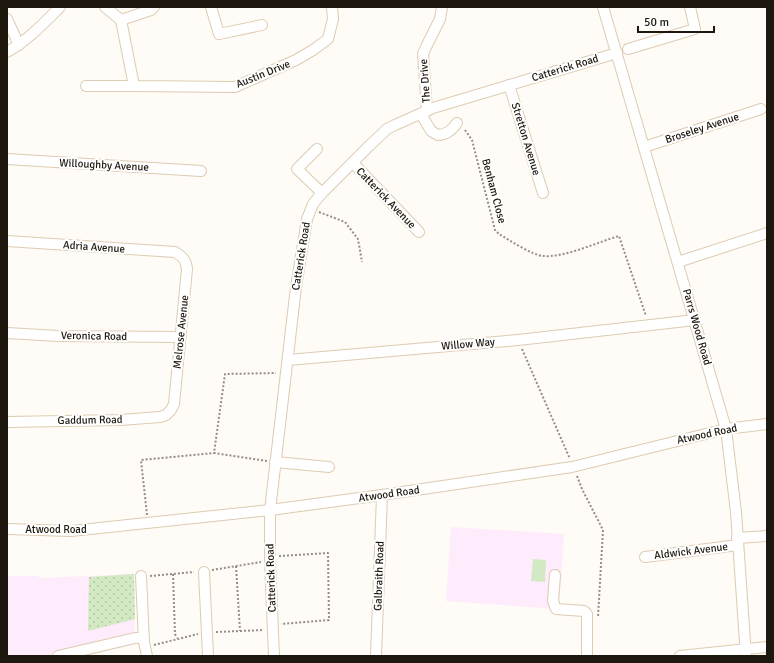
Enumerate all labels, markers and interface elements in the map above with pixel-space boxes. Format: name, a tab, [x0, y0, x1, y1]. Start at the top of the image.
scale bar	[638, 8, 714, 34]
text: 50 m	[644, 15, 669, 30]
street label: Catterick Road	[530, 52, 600, 84]
street label: Austin Drive	[234, 57, 292, 91]
street label: The Drive	[417, 59, 433, 103]
street label: Stretton Avenue	[509, 101, 543, 177]
street label: Broseley Avenue	[663, 110, 741, 146]
street label: Willoughby Avenue	[59, 156, 149, 174]
street label: Benham Close	[479, 157, 509, 225]
street label: Catterick Avenue	[354, 165, 418, 231]
street label: Catterick Road	[289, 221, 313, 291]
street label: Adria Avenue	[63, 238, 125, 256]
street label: Parrs Wood Road	[680, 287, 714, 367]
street label: Melrose Avenue	[171, 294, 191, 370]
street label: Veronica Road	[61, 329, 128, 343]
street label: Willow Way	[440, 335, 496, 353]
street label: Gaddum Road	[57, 413, 123, 427]
street label: Atwood Road	[676, 421, 739, 447]
street label: Atwood Road	[358, 483, 421, 505]
street label: Atwood Road	[25, 523, 87, 536]
street label: Aldwick Avenue	[653, 540, 729, 562]
street label: Galbraith Road	[371, 541, 387, 611]
street label: Catterick Road	[263, 543, 279, 613]

